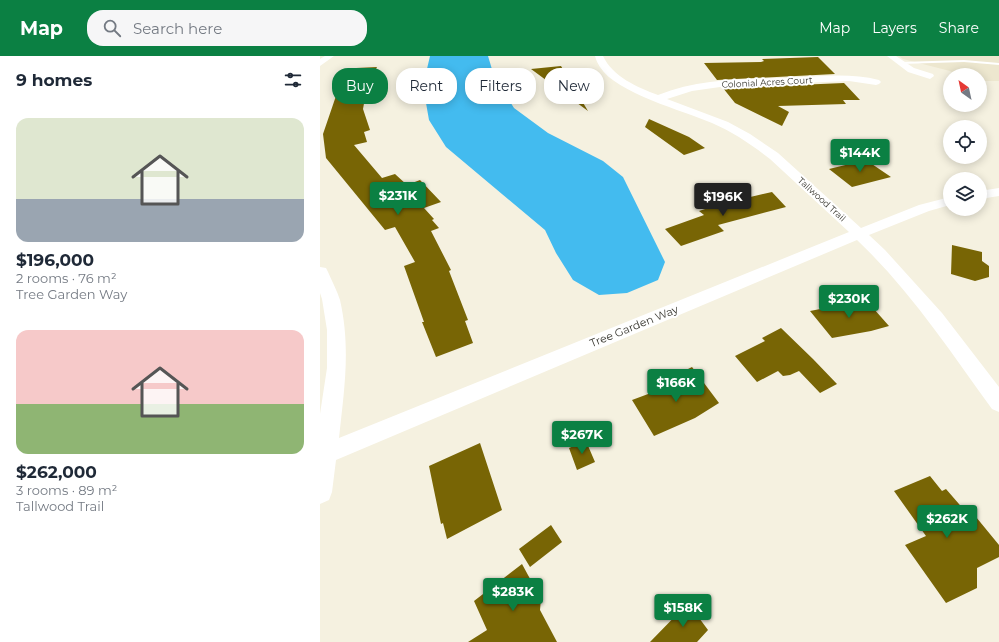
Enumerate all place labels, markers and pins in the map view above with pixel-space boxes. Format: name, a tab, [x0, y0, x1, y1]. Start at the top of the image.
pin: $144K	[832, 139, 888, 173]
pin: $231K	[370, 182, 426, 216]
pin: $196K	[695, 183, 751, 217]
pin: $230K	[821, 285, 877, 319]
pin: $166K	[648, 369, 704, 403]
pin: $267K	[554, 421, 610, 455]
pin: $262K	[919, 505, 975, 539]
pin: $283K	[485, 578, 541, 612]
pin: $158K	[655, 594, 711, 628]

